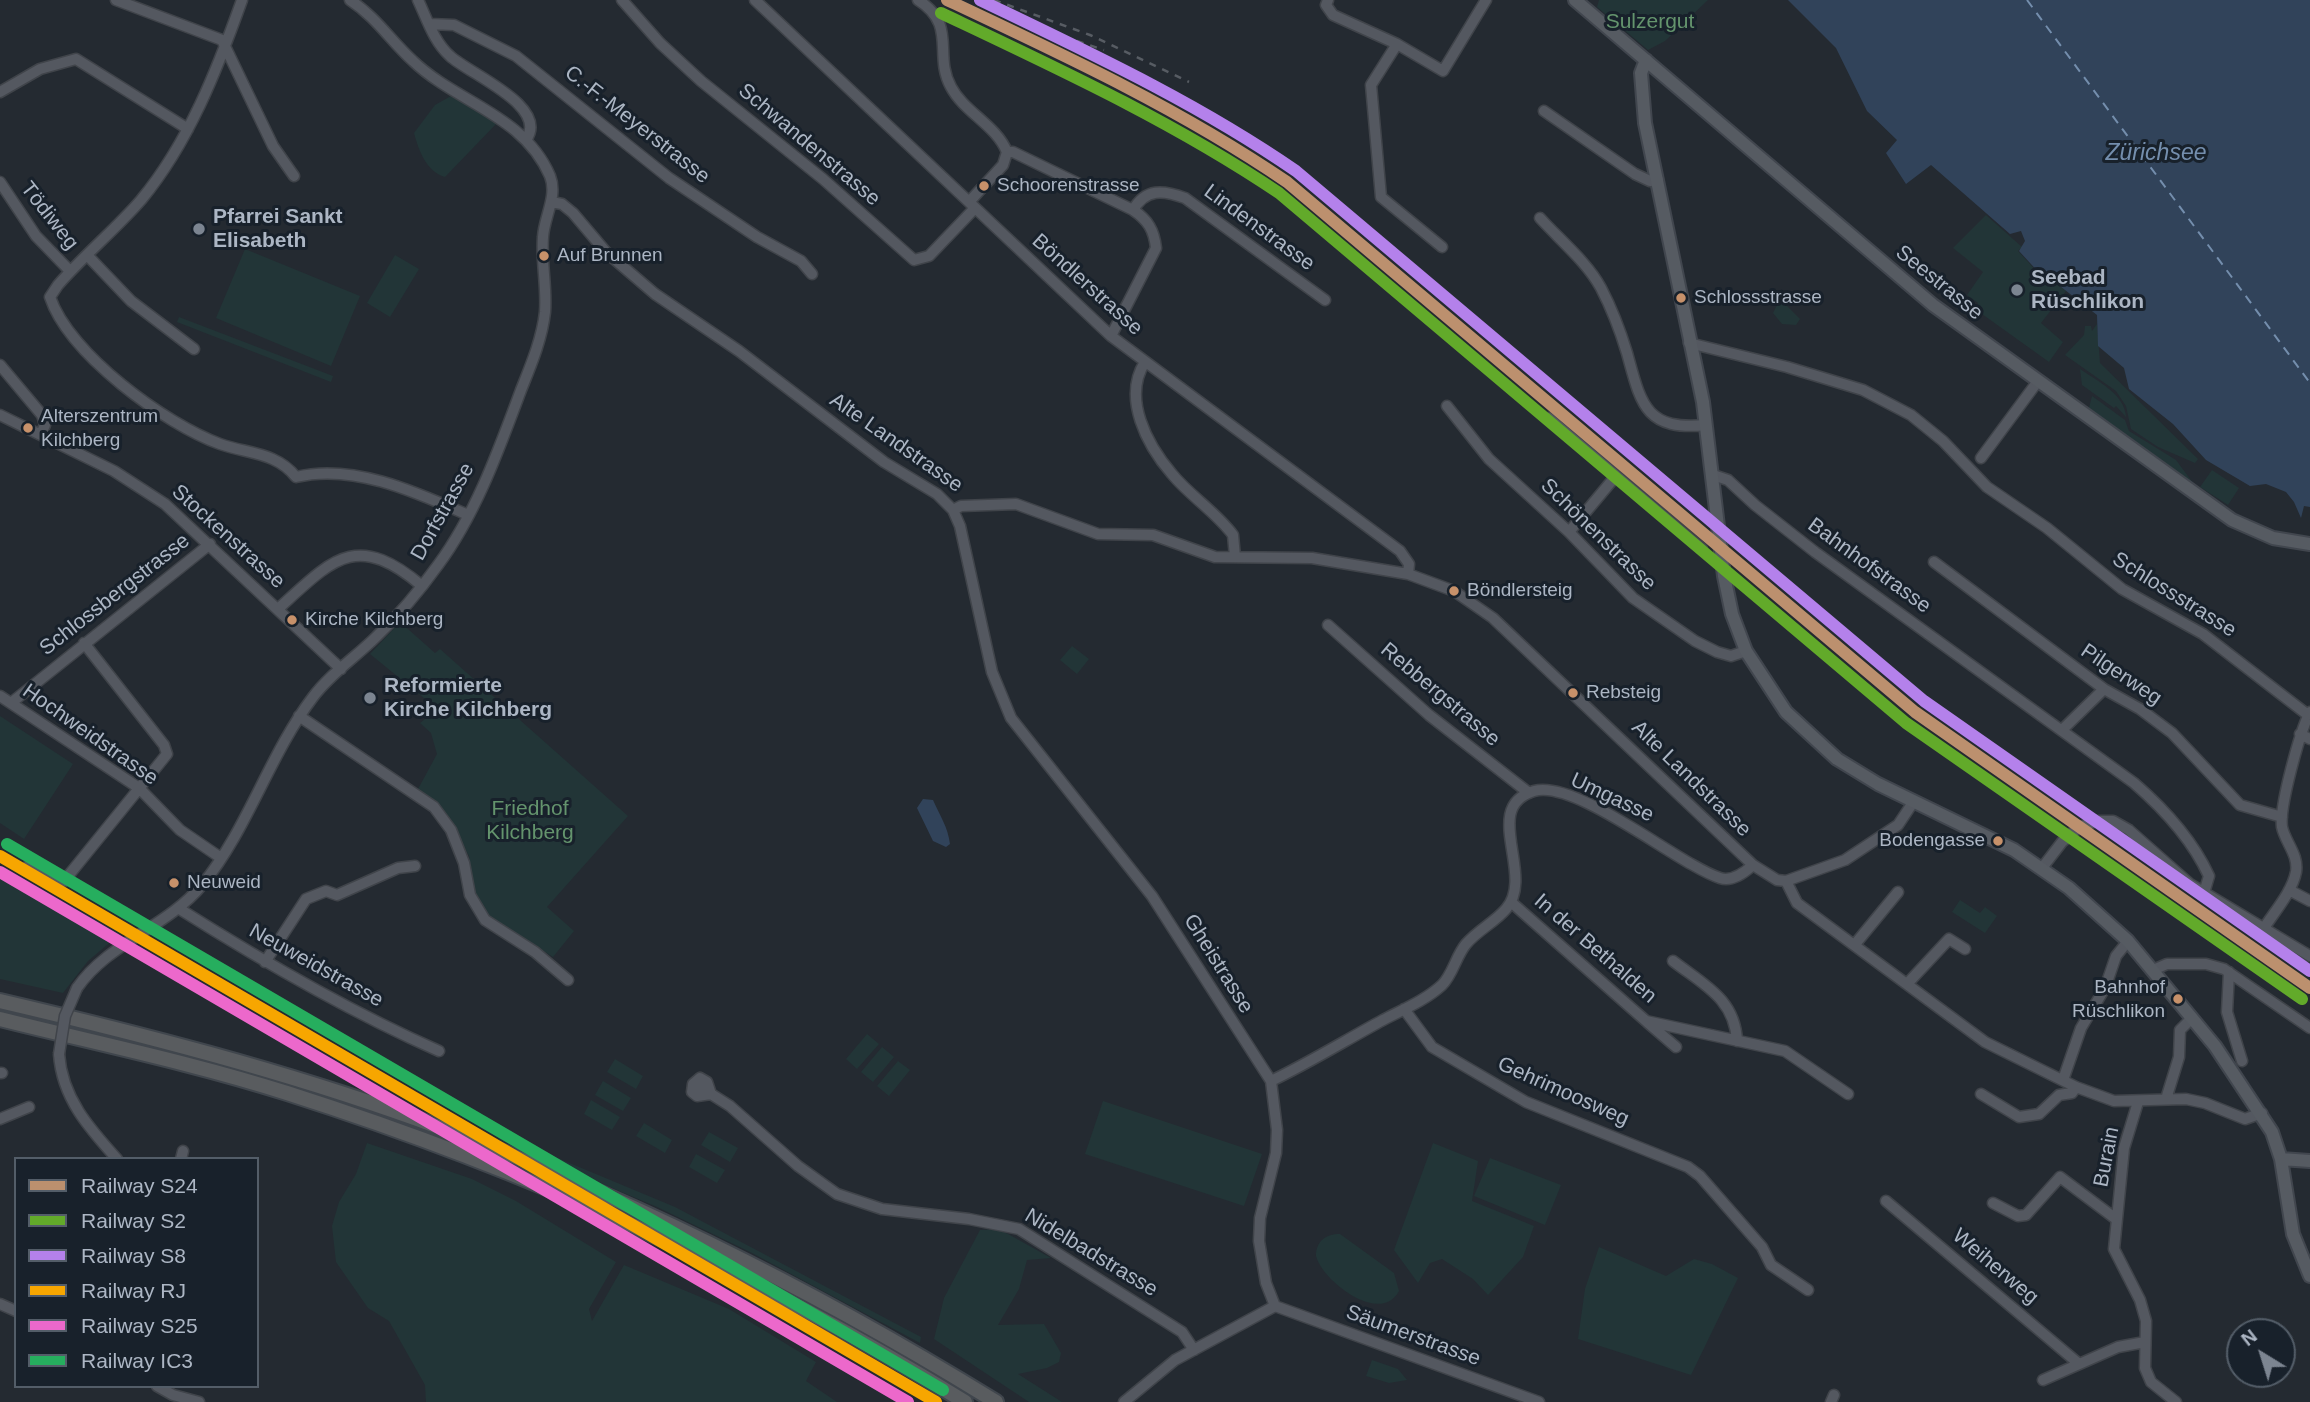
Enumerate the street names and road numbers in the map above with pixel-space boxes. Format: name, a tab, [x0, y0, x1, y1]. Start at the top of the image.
street label: C.-F.-Meyerstrasse	[559, 60, 715, 190]
street label: Schwandenstrasse	[733, 78, 885, 212]
street label: Tödiweg	[15, 177, 83, 255]
street label: Lindenstrasse	[1199, 179, 1319, 277]
street label: Böndlerstrasse	[1027, 229, 1147, 341]
street label: Seestrasse	[1890, 240, 1988, 326]
street label: Alte Landstrasse	[825, 388, 967, 498]
street label: Dorfstrasse	[406, 459, 480, 565]
street label: Schönenstrasse	[1535, 474, 1661, 596]
street label: Stockenstrasse	[166, 480, 290, 594]
street label: Bahnhofstrasse	[1803, 513, 1935, 619]
street label: Schlossbergstrasse	[35, 529, 195, 661]
street label: Schlossstrasse	[2107, 547, 2241, 643]
street label: Rebbergstrasse	[1375, 638, 1505, 752]
street label: Pilgerweg	[2076, 639, 2166, 711]
street label: Hochweidstrasse	[17, 679, 163, 791]
street label: Alte Landstrasse	[1626, 716, 1756, 842]
street label: Umgasse	[1566, 768, 1658, 828]
street label: In der Bethalden	[1529, 889, 1661, 1009]
street label: Gheistrasse	[1178, 910, 1258, 1018]
street label: Neuweidstrasse	[245, 919, 387, 1013]
street label: Gehrimoosweg	[1493, 1052, 1633, 1132]
street label: Burain	[2089, 1125, 2125, 1189]
street label: Nidelbadstrasse	[1020, 1203, 1162, 1303]
street label: Weiherweg	[1947, 1224, 2043, 1310]
street label: Säumerstrasse	[1342, 1300, 1484, 1372]

